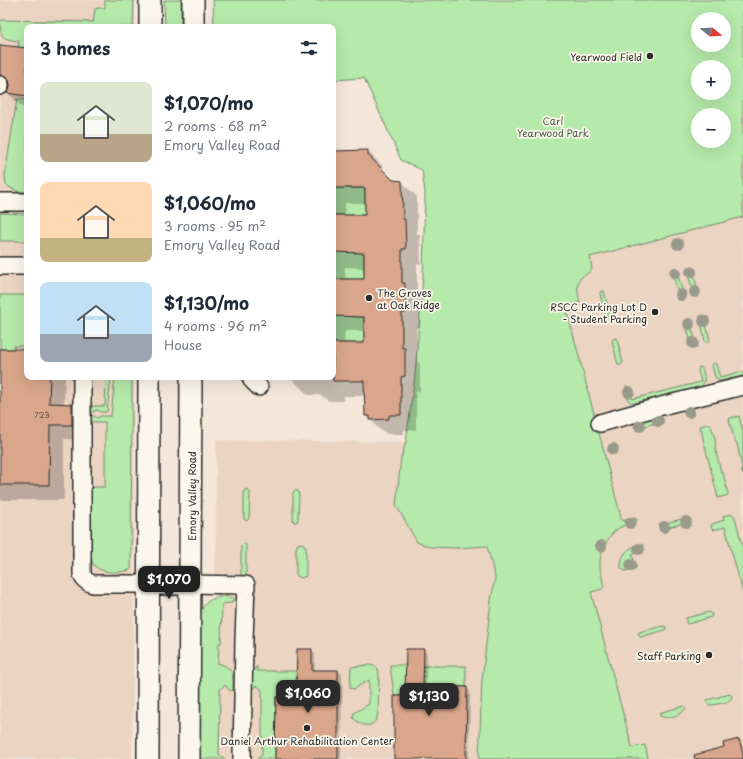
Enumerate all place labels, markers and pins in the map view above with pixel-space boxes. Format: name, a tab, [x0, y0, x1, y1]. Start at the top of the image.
place label: Yearwood Field	[570, 49, 642, 64]
marker: Yearwood Field	[645, 51, 655, 61]
place label: The Groves at Oak Ridge	[377, 285, 440, 312]
marker: The Groves at Oak Ridge	[364, 293, 374, 303]
place label: RSCC Parking Lot D - Student Parking	[550, 299, 647, 326]
marker: RSCC Parking Lot D - Student Parking	[650, 307, 660, 317]
pin: $1,070	[136, 566, 202, 600]
place label: Staff Parking	[637, 648, 701, 663]
marker: Staff Parking	[704, 650, 714, 660]
pin: $1,060	[275, 680, 341, 714]
pin: $1,130	[396, 683, 462, 717]
marker: Daniel Arthur Rehabilitation Center	[302, 723, 312, 733]
place label: Daniel Arthur Rehabilitation Center	[221, 733, 394, 748]

